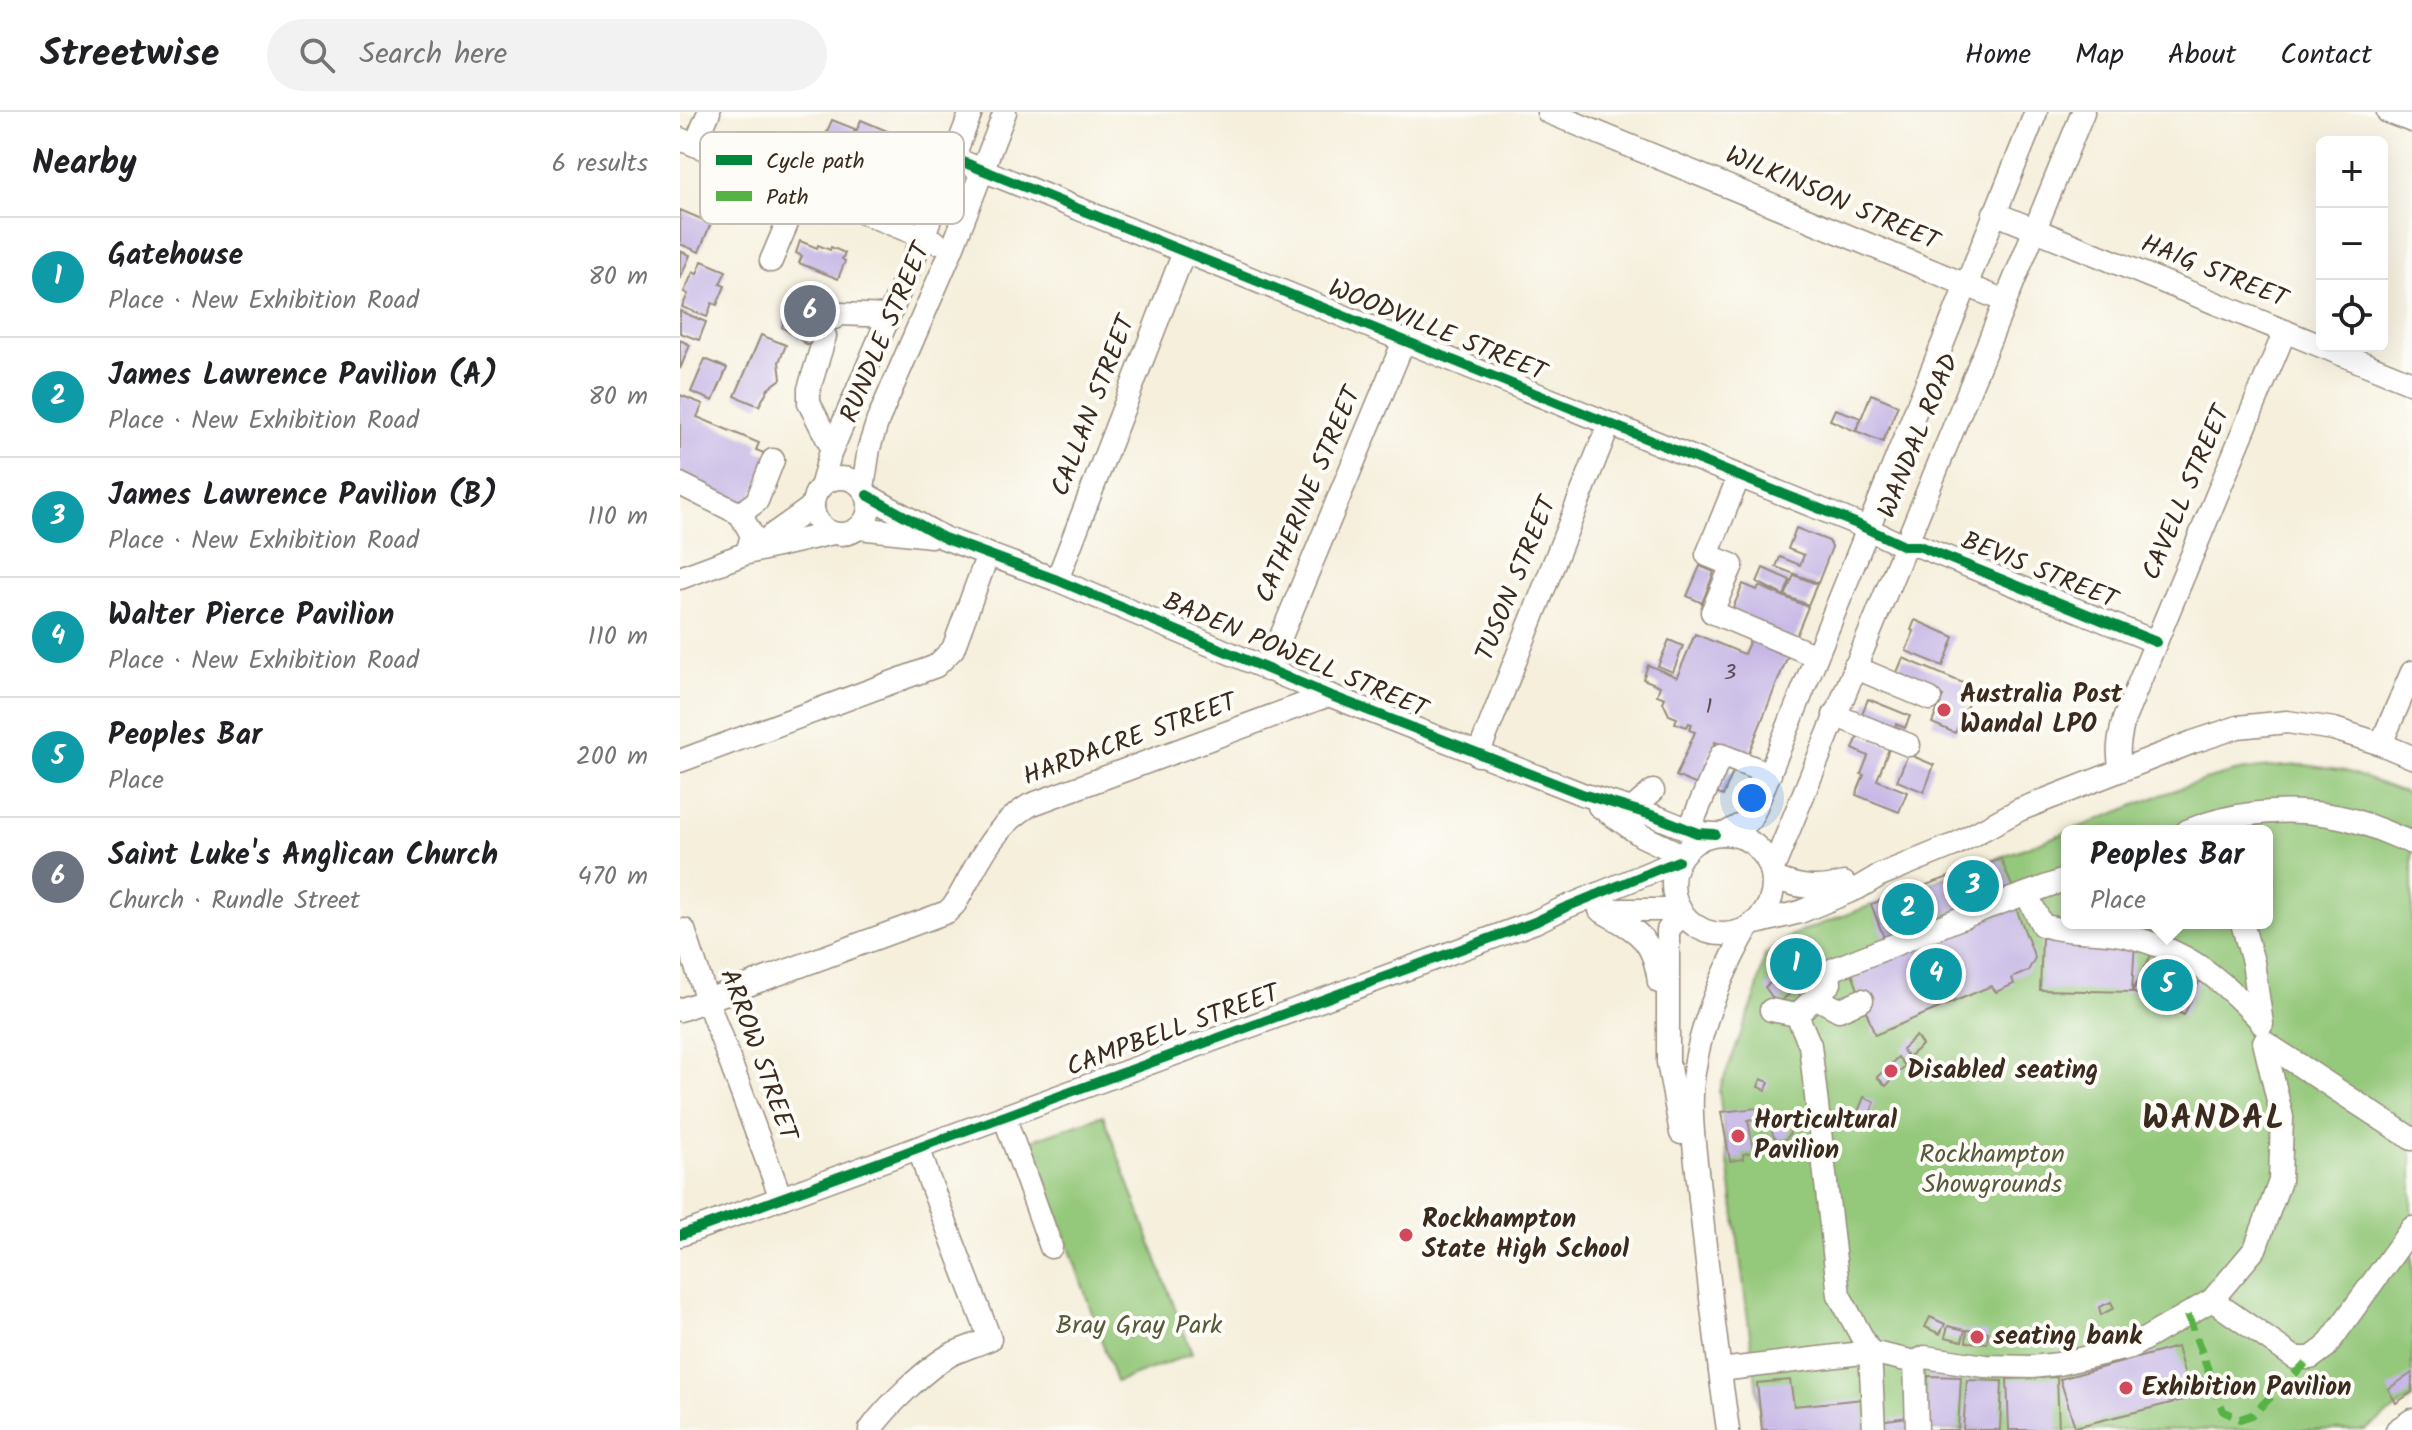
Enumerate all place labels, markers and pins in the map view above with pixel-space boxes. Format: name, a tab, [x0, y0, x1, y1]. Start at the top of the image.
pin: 6	[784, 281, 836, 341]
place label: Australia Post Wandal LPO	[1960, 674, 2123, 746]
marker: Australia Post Wandal LPO	[1935, 701, 1953, 719]
pin: 3	[1947, 856, 1999, 916]
pin: 2	[1882, 879, 1934, 939]
pin: 1	[1770, 934, 1822, 994]
pin: 4	[1910, 944, 1962, 1004]
pin: 5	[2141, 955, 2193, 1015]
place label: Disabled seating	[1907, 1050, 2098, 1092]
marker: Disabled seating	[1882, 1062, 1900, 1080]
place label: Horticultural Pavilion	[1754, 1100, 1897, 1172]
marker: Horticultural Pavilion	[1729, 1127, 1747, 1145]
place label: Rockhampton State High School	[1422, 1199, 1629, 1271]
marker: Rockhampton State High School	[1397, 1226, 1415, 1244]
place label: seating bank	[1993, 1316, 2143, 1358]
marker: seating bank	[1968, 1328, 1986, 1346]
place label: Exhibition Pavilion	[2142, 1367, 2352, 1409]
marker: Exhibition Pavilion	[2117, 1379, 2135, 1397]

